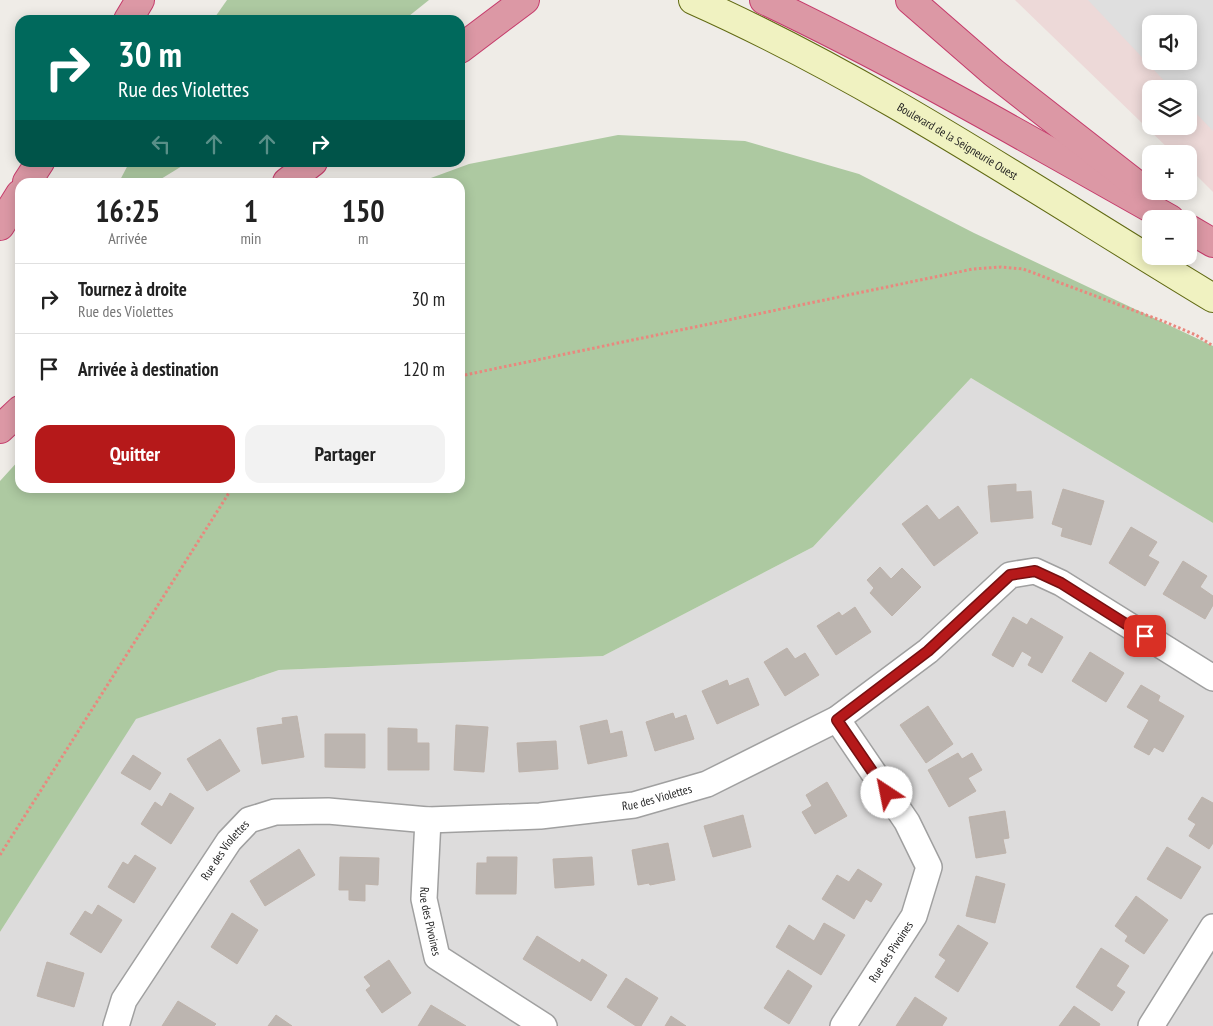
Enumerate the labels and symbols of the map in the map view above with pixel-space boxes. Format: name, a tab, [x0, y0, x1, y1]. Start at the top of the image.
street label: Boulevard de la Seigneurie Ouest	[895, 99, 1021, 183]
pin	[1124, 615, 1166, 657]
position arrow	[860, 766, 912, 818]
street label: Rue des Violettes	[621, 781, 693, 813]
street label: Rue des Violettes	[197, 817, 252, 883]
street label: Rue des Pivoines	[417, 887, 444, 957]
street label: Rue des Pivoines	[865, 918, 916, 985]

